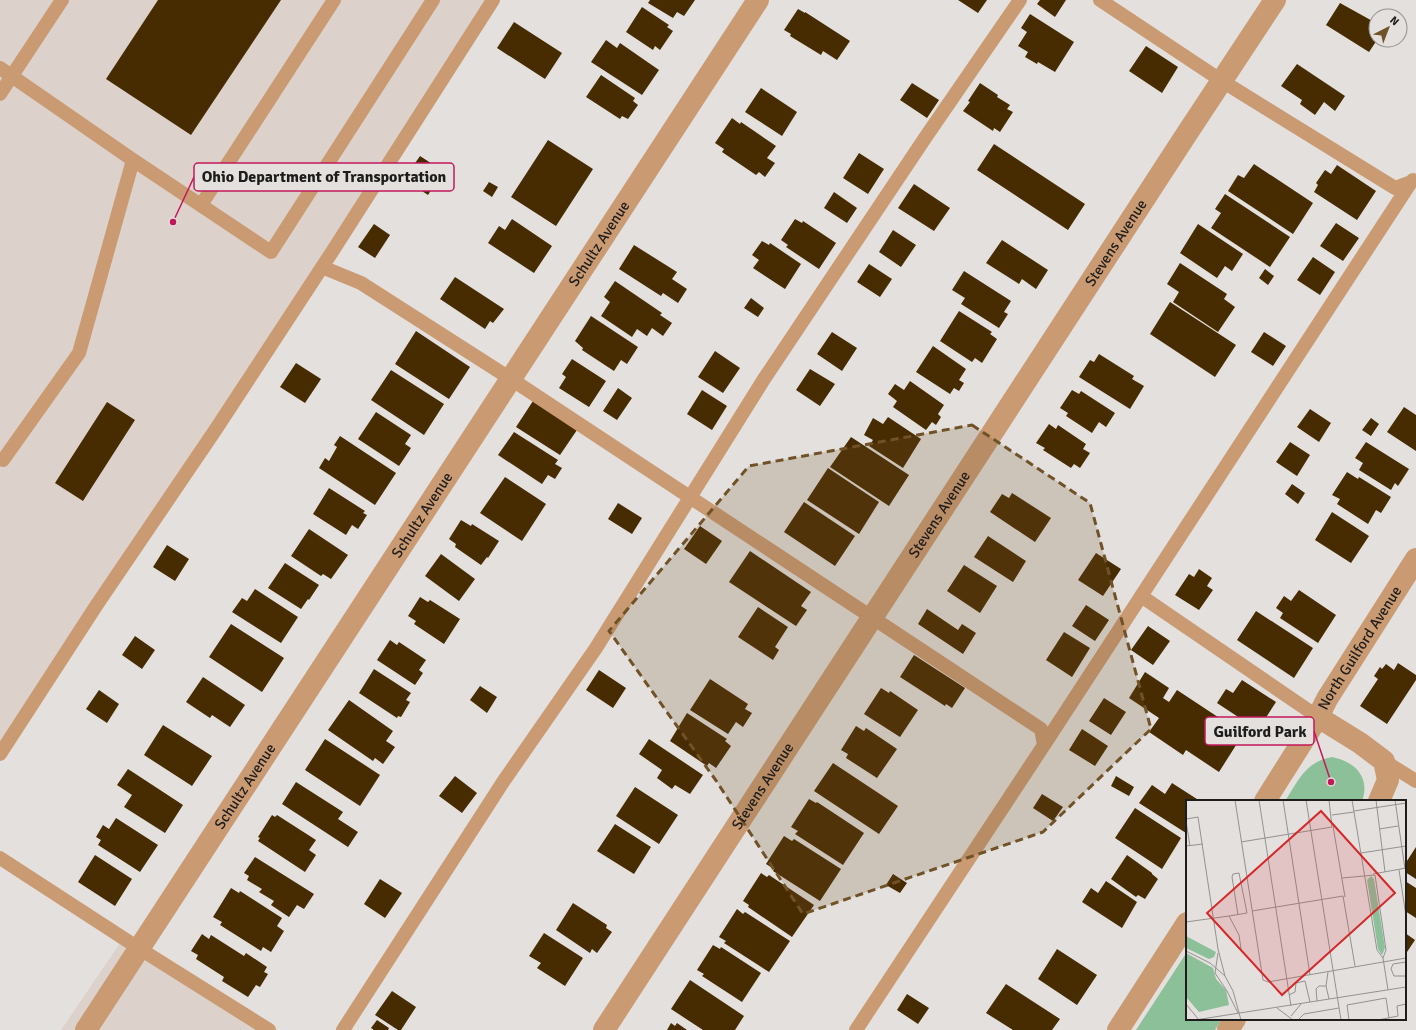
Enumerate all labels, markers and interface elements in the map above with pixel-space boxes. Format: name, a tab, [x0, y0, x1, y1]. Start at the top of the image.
north arrow	[1368, 8, 1408, 48]
text: N	[1387, 14, 1402, 28]
callout: Ohio Department of Transportation	[194, 163, 454, 191]
text: Ohio Department of Transportation	[202, 167, 447, 187]
street label: Stevens Avenue	[1081, 196, 1151, 290]
street label: Schultz Avenue	[565, 197, 634, 290]
street label: Stevens Avenue	[904, 468, 974, 561]
street label: Schultz Avenue	[388, 469, 456, 561]
street label: North Guilford Avenue	[1314, 583, 1405, 713]
callout: Guilford Park	[1205, 717, 1314, 745]
text: Guilford Park	[1213, 722, 1307, 742]
street label: Stevens Avenue	[728, 739, 797, 833]
street label: Schultz Avenue	[211, 740, 279, 832]
inset map	[1186, 800, 1406, 1020]

